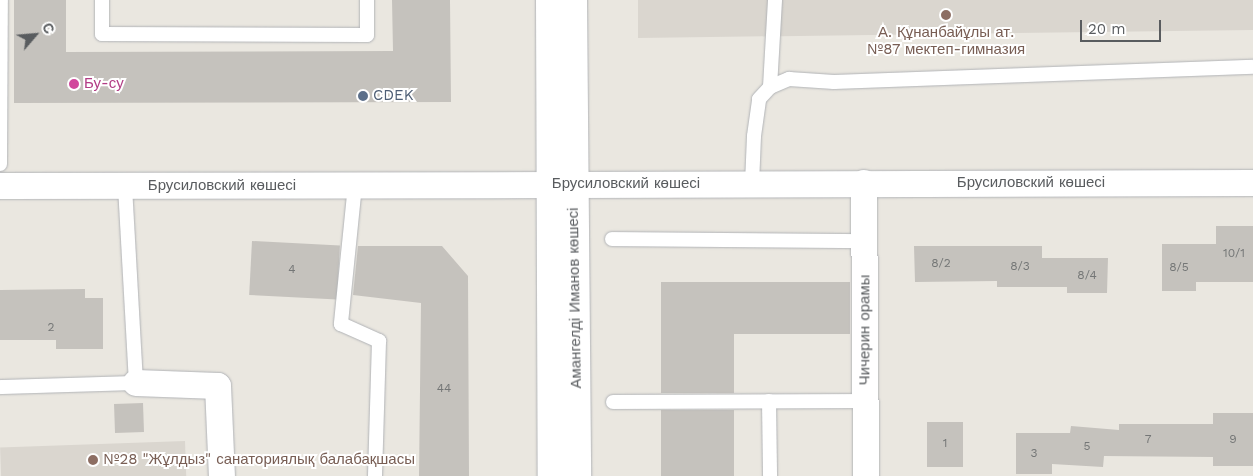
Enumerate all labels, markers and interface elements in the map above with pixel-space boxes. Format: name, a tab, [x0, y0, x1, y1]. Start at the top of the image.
marker: А. Құнанбайұлы ат. №87 мектеп-гимназия	[940, 9, 952, 21]
north arrow	[10, 10, 60, 60]
scale bar	[1083, 10, 1164, 42]
text: С	[39, 20, 58, 36]
text: 20 m	[1088, 20, 1126, 38]
place label: А. Құнанбайұлы ат. №87 мектеп-гимназия	[867, 23, 1025, 58]
place label: Бу-су	[84, 75, 124, 93]
marker: Бу-су	[68, 78, 80, 90]
place label: CDEK	[373, 87, 414, 105]
marker: CDEK	[357, 90, 369, 102]
street label: Брусиловский көшесі	[957, 174, 1105, 192]
street label: Брусиловский көшесі	[552, 175, 700, 193]
street label: Брусиловский көшесі	[148, 177, 296, 195]
street label: Амангелді Иманов көшесі	[564, 207, 586, 389]
house number: 10/1	[1223, 247, 1245, 261]
house number: 8/2	[931, 257, 951, 271]
house number: 8/3	[1010, 260, 1030, 274]
house number: 8/5	[1169, 261, 1189, 275]
house number: 4	[288, 263, 296, 277]
house number: 8/4	[1077, 269, 1097, 283]
street label: Чичерин орамы	[856, 275, 874, 385]
house number: 2	[48, 321, 54, 335]
house number: 44	[437, 382, 451, 396]
house number: 7	[1145, 433, 1151, 447]
house number: 9	[1229, 433, 1237, 447]
house number: 1	[943, 437, 947, 451]
house number: 5	[1084, 440, 1090, 454]
house number: 3	[1031, 447, 1037, 461]
place label: №28 "Жұлдыз" санаториялық балабақшасы	[103, 451, 415, 469]
marker: №28 "Жұлдыз" санаториялық балабақшасы	[87, 454, 99, 466]

